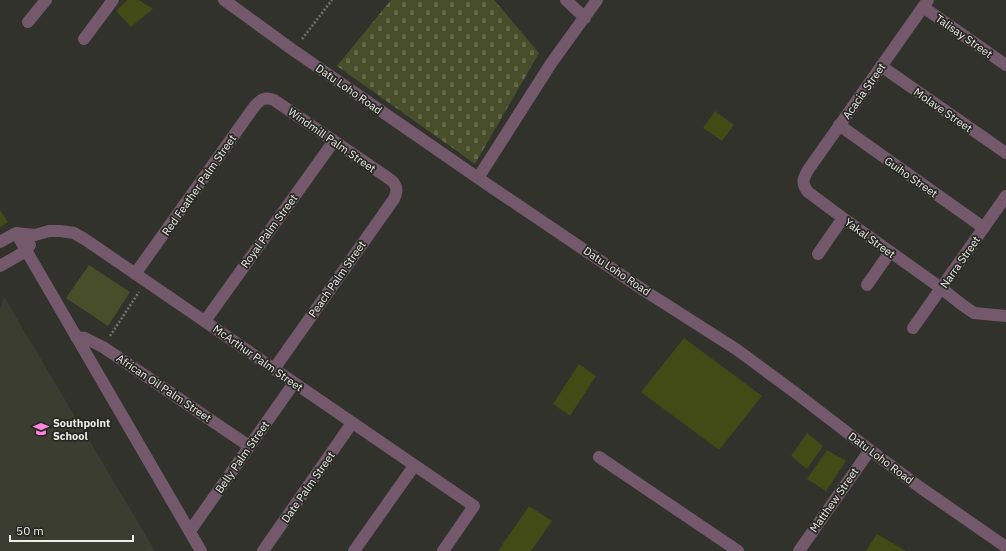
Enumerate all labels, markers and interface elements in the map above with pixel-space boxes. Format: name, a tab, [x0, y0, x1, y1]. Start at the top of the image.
street label: Talisay Street	[933, 11, 995, 61]
street label: Acacia Street	[840, 60, 889, 122]
street label: Datu Loho Road	[313, 61, 385, 117]
street label: Molave Street	[911, 85, 975, 135]
street label: Windmill Palm Street	[285, 104, 379, 176]
street label: Red Feather Palm Street	[159, 132, 239, 238]
street label: Guiho Street	[882, 154, 940, 201]
street label: Royal Palm Street	[238, 191, 300, 271]
street label: Yakal Street	[842, 215, 898, 261]
street label: Narra Street	[937, 233, 983, 291]
street label: Peach Palm Street	[305, 238, 369, 320]
street label: Datu Loho Road	[581, 243, 653, 299]
street label: McArthur Palm Street	[210, 322, 306, 394]
street label: African Oil Palm Street	[114, 351, 214, 425]
place label: Southpoint School	[53, 416, 110, 443]
street label: Belly Palm Street	[212, 418, 272, 496]
school or university icon: Southpoint School	[32, 420, 50, 438]
street label: Datu Loho Road	[846, 429, 916, 487]
street label: Date Palm Street	[278, 449, 338, 525]
street label: Matthew Street	[807, 465, 862, 535]
scale bar	[10, 517, 133, 543]
text: 50 m	[16, 523, 44, 538]

